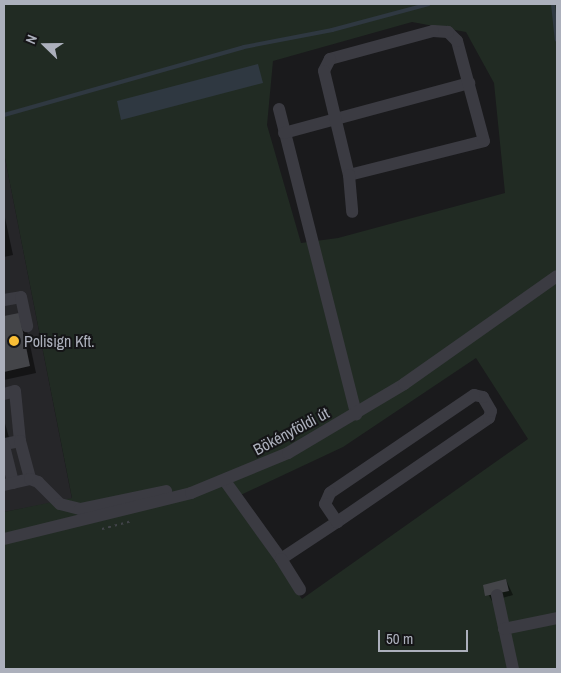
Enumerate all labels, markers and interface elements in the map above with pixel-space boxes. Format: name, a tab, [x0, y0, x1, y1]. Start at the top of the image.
north arrow	[20, 20, 70, 70]
text: N	[21, 32, 41, 47]
place label: Polisign Kft.	[24, 331, 95, 351]
marker: Polisign Kft.	[8, 335, 20, 347]
street label: Bökényföldi út	[250, 403, 332, 459]
scale bar	[381, 620, 471, 652]
text: 50 m	[386, 628, 413, 649]

